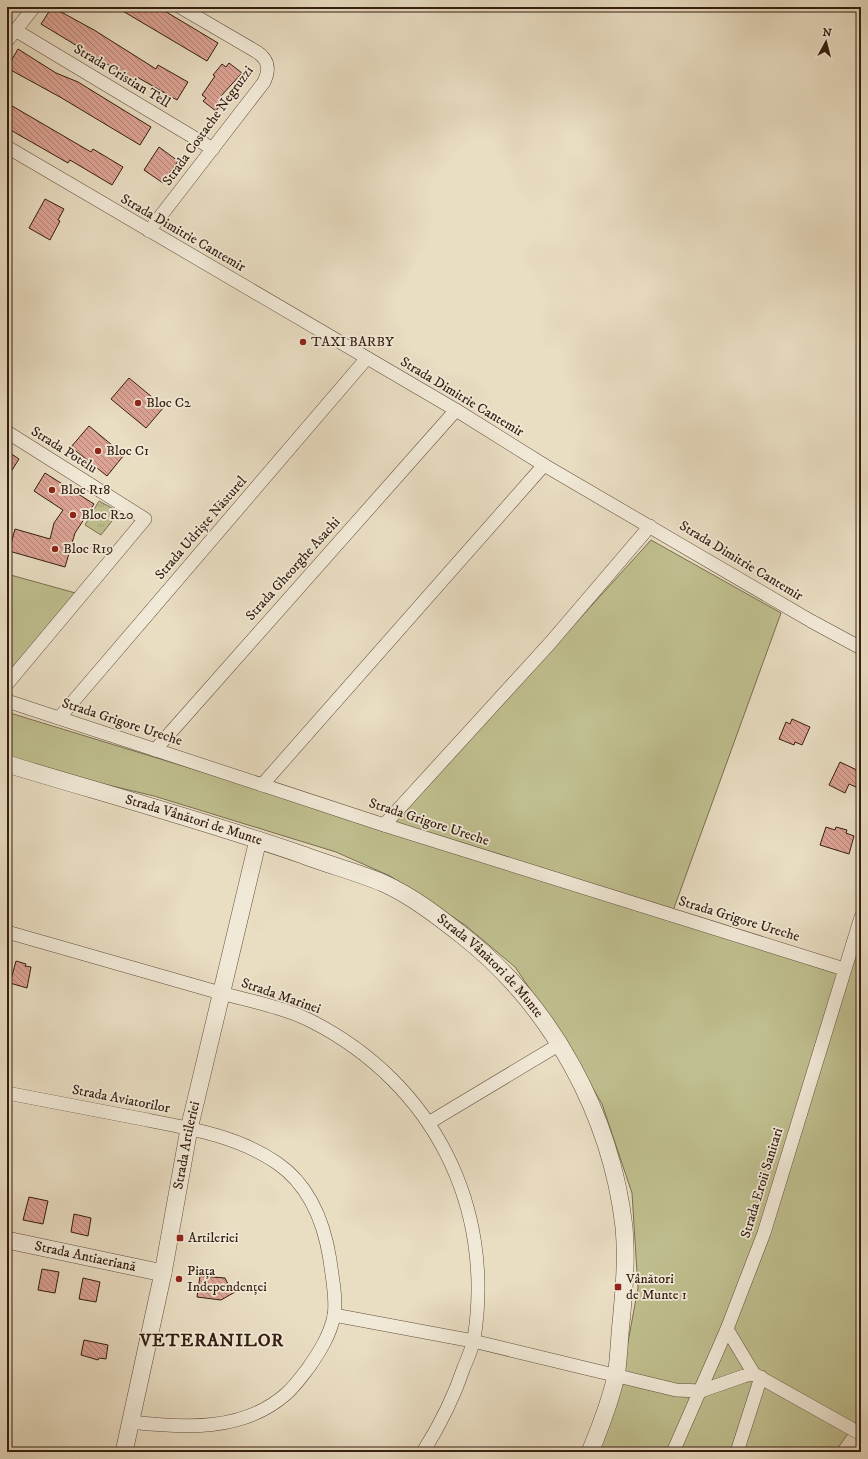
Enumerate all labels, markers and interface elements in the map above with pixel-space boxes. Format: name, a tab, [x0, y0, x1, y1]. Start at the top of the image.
north arrow	[806, 22, 846, 62]
text: N	[822, 26, 832, 41]
street label: Strada Cristian Tell	[70, 40, 174, 112]
street label: Strada Costache Negruzzi	[158, 62, 258, 189]
street label: Strada Dimitrie Cantemir	[117, 190, 249, 276]
place label: TAXI BARBY	[311, 333, 394, 351]
marker: TAXI BARBY	[298, 337, 308, 347]
street label: Strada Dimitrie Cantemir	[397, 353, 528, 441]
place label: Bloc C2	[146, 394, 191, 412]
marker: Bloc C2	[133, 398, 143, 408]
street label: Strada Potelu	[28, 423, 101, 478]
place label: Bloc C1	[106, 442, 149, 460]
marker: Bloc C1	[93, 446, 103, 456]
street label: Strada Udriște Năsturel	[151, 472, 251, 584]
place label: Bloc R18	[60, 481, 110, 499]
marker: Bloc R18	[47, 485, 57, 495]
place label: Bloc R20	[81, 506, 134, 524]
marker: Bloc R20	[68, 510, 78, 520]
street label: Strada Gheorghe Asachi	[242, 513, 345, 625]
street label: Strada Dimitrie Cantemir	[676, 517, 807, 605]
place label: Bloc R19	[63, 540, 113, 558]
marker: Bloc R19	[50, 544, 60, 554]
street label: Strada Grigore Ureche	[59, 694, 185, 750]
street label: Strada Vânători de Munte	[123, 791, 265, 850]
street label: Strada Grigore Ureche	[366, 794, 492, 850]
street label: Strada Grigore Ureche	[676, 892, 802, 946]
street label: Strada Vânători de Munte	[433, 910, 548, 1022]
street label: Strada Marinei	[239, 974, 324, 1018]
street label: Strada Aviatorilor	[70, 1081, 172, 1117]
street label: Strada Artileriei	[169, 1099, 204, 1191]
street label: Strada Eroii Sanitari	[737, 1125, 787, 1240]
place label: Artileriei	[188, 1229, 239, 1247]
marker: Artileriei	[175, 1233, 185, 1243]
street label: Strada Antiaeriană	[33, 1237, 138, 1276]
place label: Piața Independenței	[187, 1262, 267, 1296]
place label: Vânători de Munte 1	[625, 1270, 687, 1304]
marker: Piața Independenței	[174, 1274, 184, 1284]
marker: Vânători de Munte 1	[613, 1282, 623, 1292]
district label: VETERANILOR	[139, 1330, 284, 1352]

